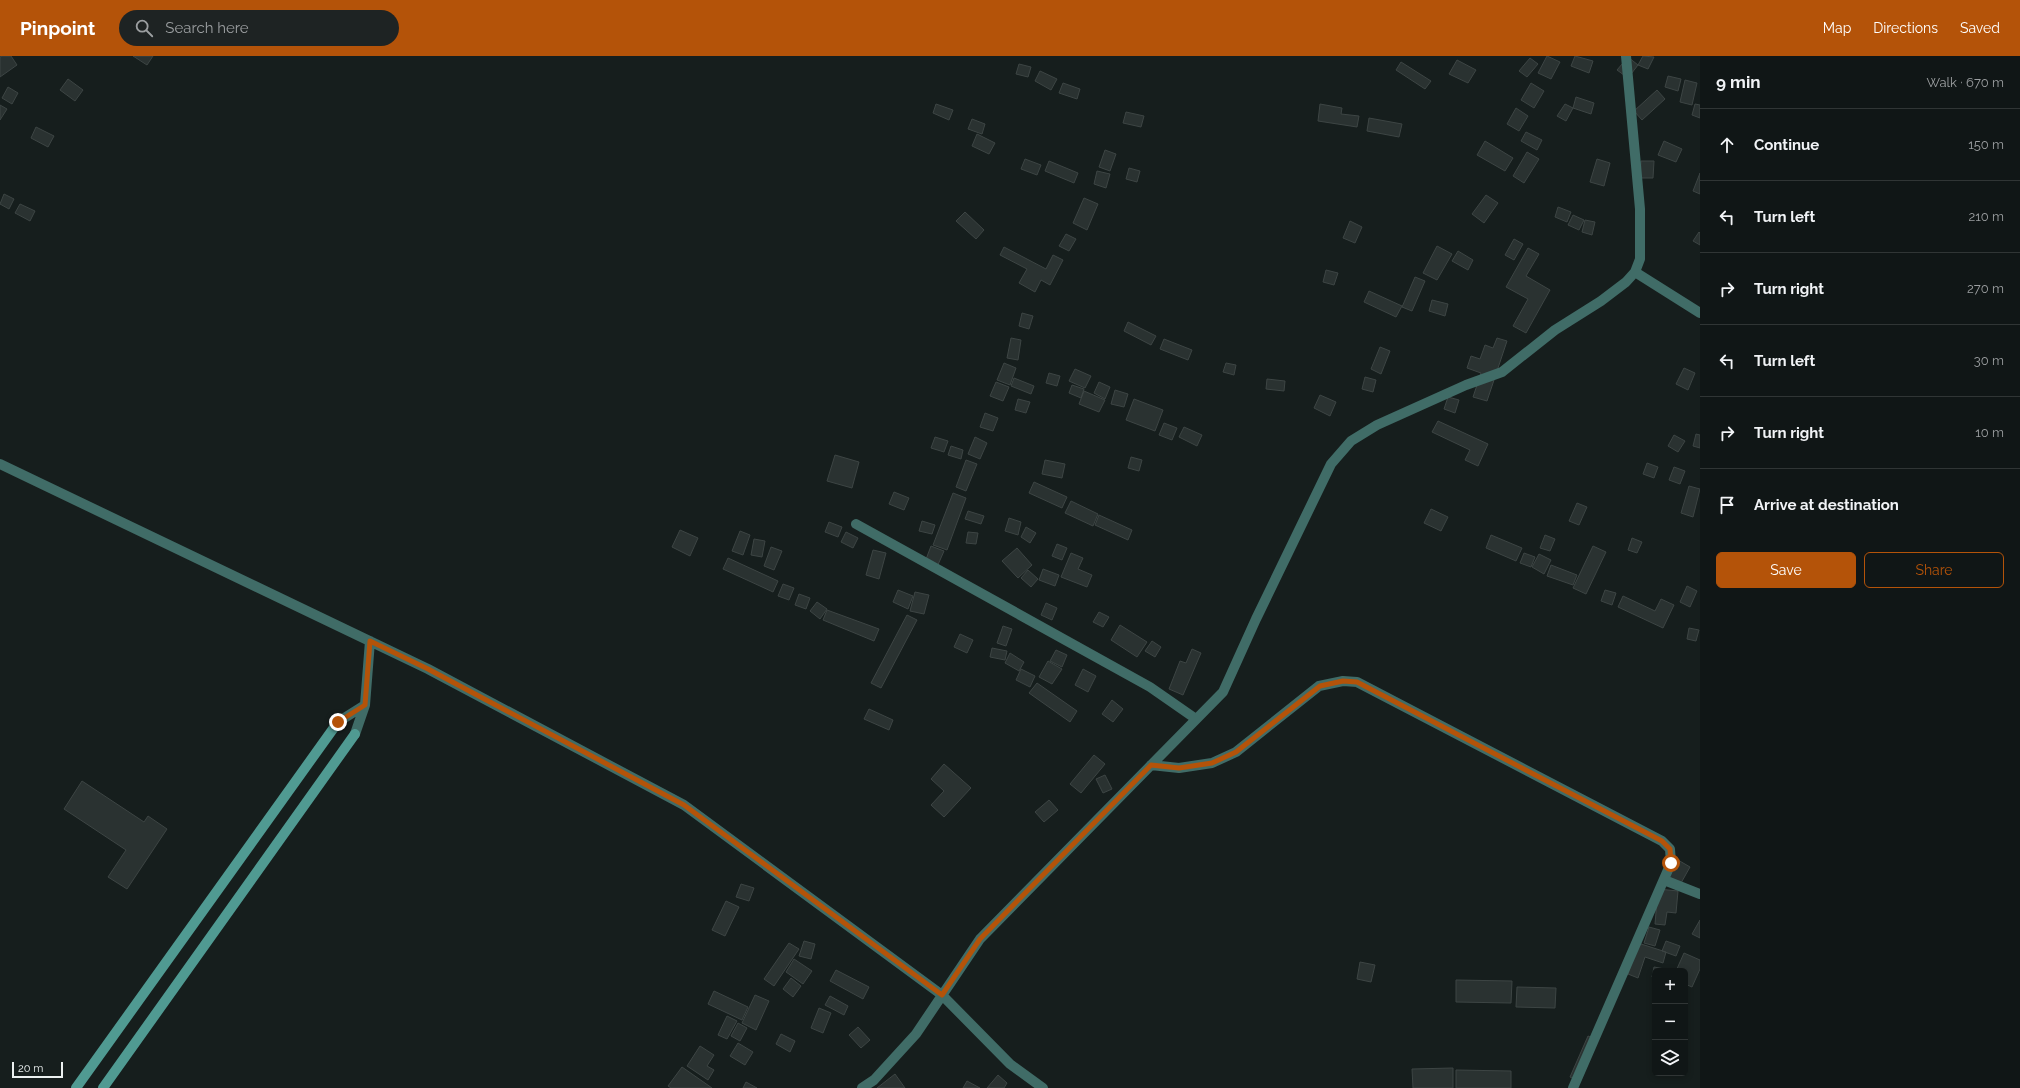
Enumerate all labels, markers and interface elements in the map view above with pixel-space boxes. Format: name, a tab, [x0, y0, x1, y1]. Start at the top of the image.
search box	[119, 10, 399, 46]
text: Pinpoint	[20, 17, 95, 39]
icon: search	[133, 17, 155, 39]
text: Search here	[165, 19, 249, 37]
text: Map	[1823, 20, 1851, 36]
text: Directions	[1873, 20, 1938, 36]
text: Saved	[1960, 20, 2000, 36]
text: 9 min	[1716, 72, 1761, 92]
text: Walk · 670 m	[1927, 75, 2004, 90]
icon: ahead	[1716, 134, 1738, 156]
text: Continue	[1754, 136, 1819, 154]
text: 150 m	[1968, 137, 2004, 152]
icon: left	[1716, 206, 1738, 228]
text: Turn left	[1754, 208, 1815, 226]
text: 210 m	[1968, 209, 2004, 224]
icon: right	[1716, 278, 1738, 300]
text: Turn right	[1754, 280, 1824, 298]
text: 270 m	[1967, 281, 2004, 296]
icon: left	[1716, 350, 1738, 372]
text: Turn left	[1754, 352, 1815, 370]
text: 30 m	[1974, 353, 2004, 368]
icon: right	[1716, 422, 1738, 444]
text: Turn right	[1754, 424, 1824, 442]
text: 10 m	[1975, 425, 2004, 440]
icon: arrive	[1716, 494, 1738, 516]
text: Arrive at destination	[1754, 496, 1899, 514]
button: Save	[1716, 552, 1856, 588]
button: Share	[1864, 552, 2004, 588]
route end	[329, 713, 347, 731]
route start	[1662, 854, 1680, 872]
map controls	[1652, 968, 1688, 1076]
button: +	[1652, 968, 1688, 1004]
button: −	[1652, 1004, 1688, 1040]
button: layers	[1652, 1040, 1688, 1076]
scale bar	[12, 1060, 63, 1079]
text: 20 m	[18, 1062, 43, 1075]

